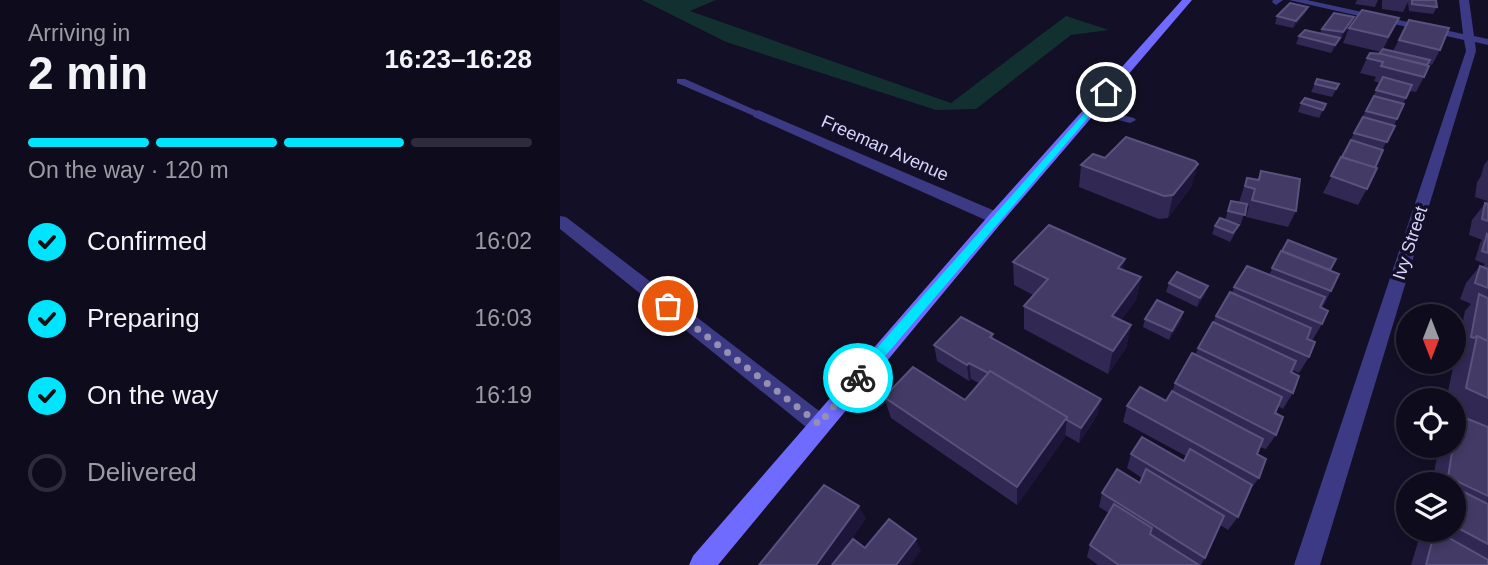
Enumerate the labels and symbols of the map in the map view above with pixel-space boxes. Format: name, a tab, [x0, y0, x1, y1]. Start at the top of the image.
pin	[1076, 62, 1136, 122]
street label: Freeman Avenue	[818, 111, 952, 185]
street label: Ivy Street	[1389, 204, 1431, 282]
pin	[638, 276, 698, 336]
north arrow	[1396, 304, 1466, 374]
courier	[823, 343, 893, 413]

